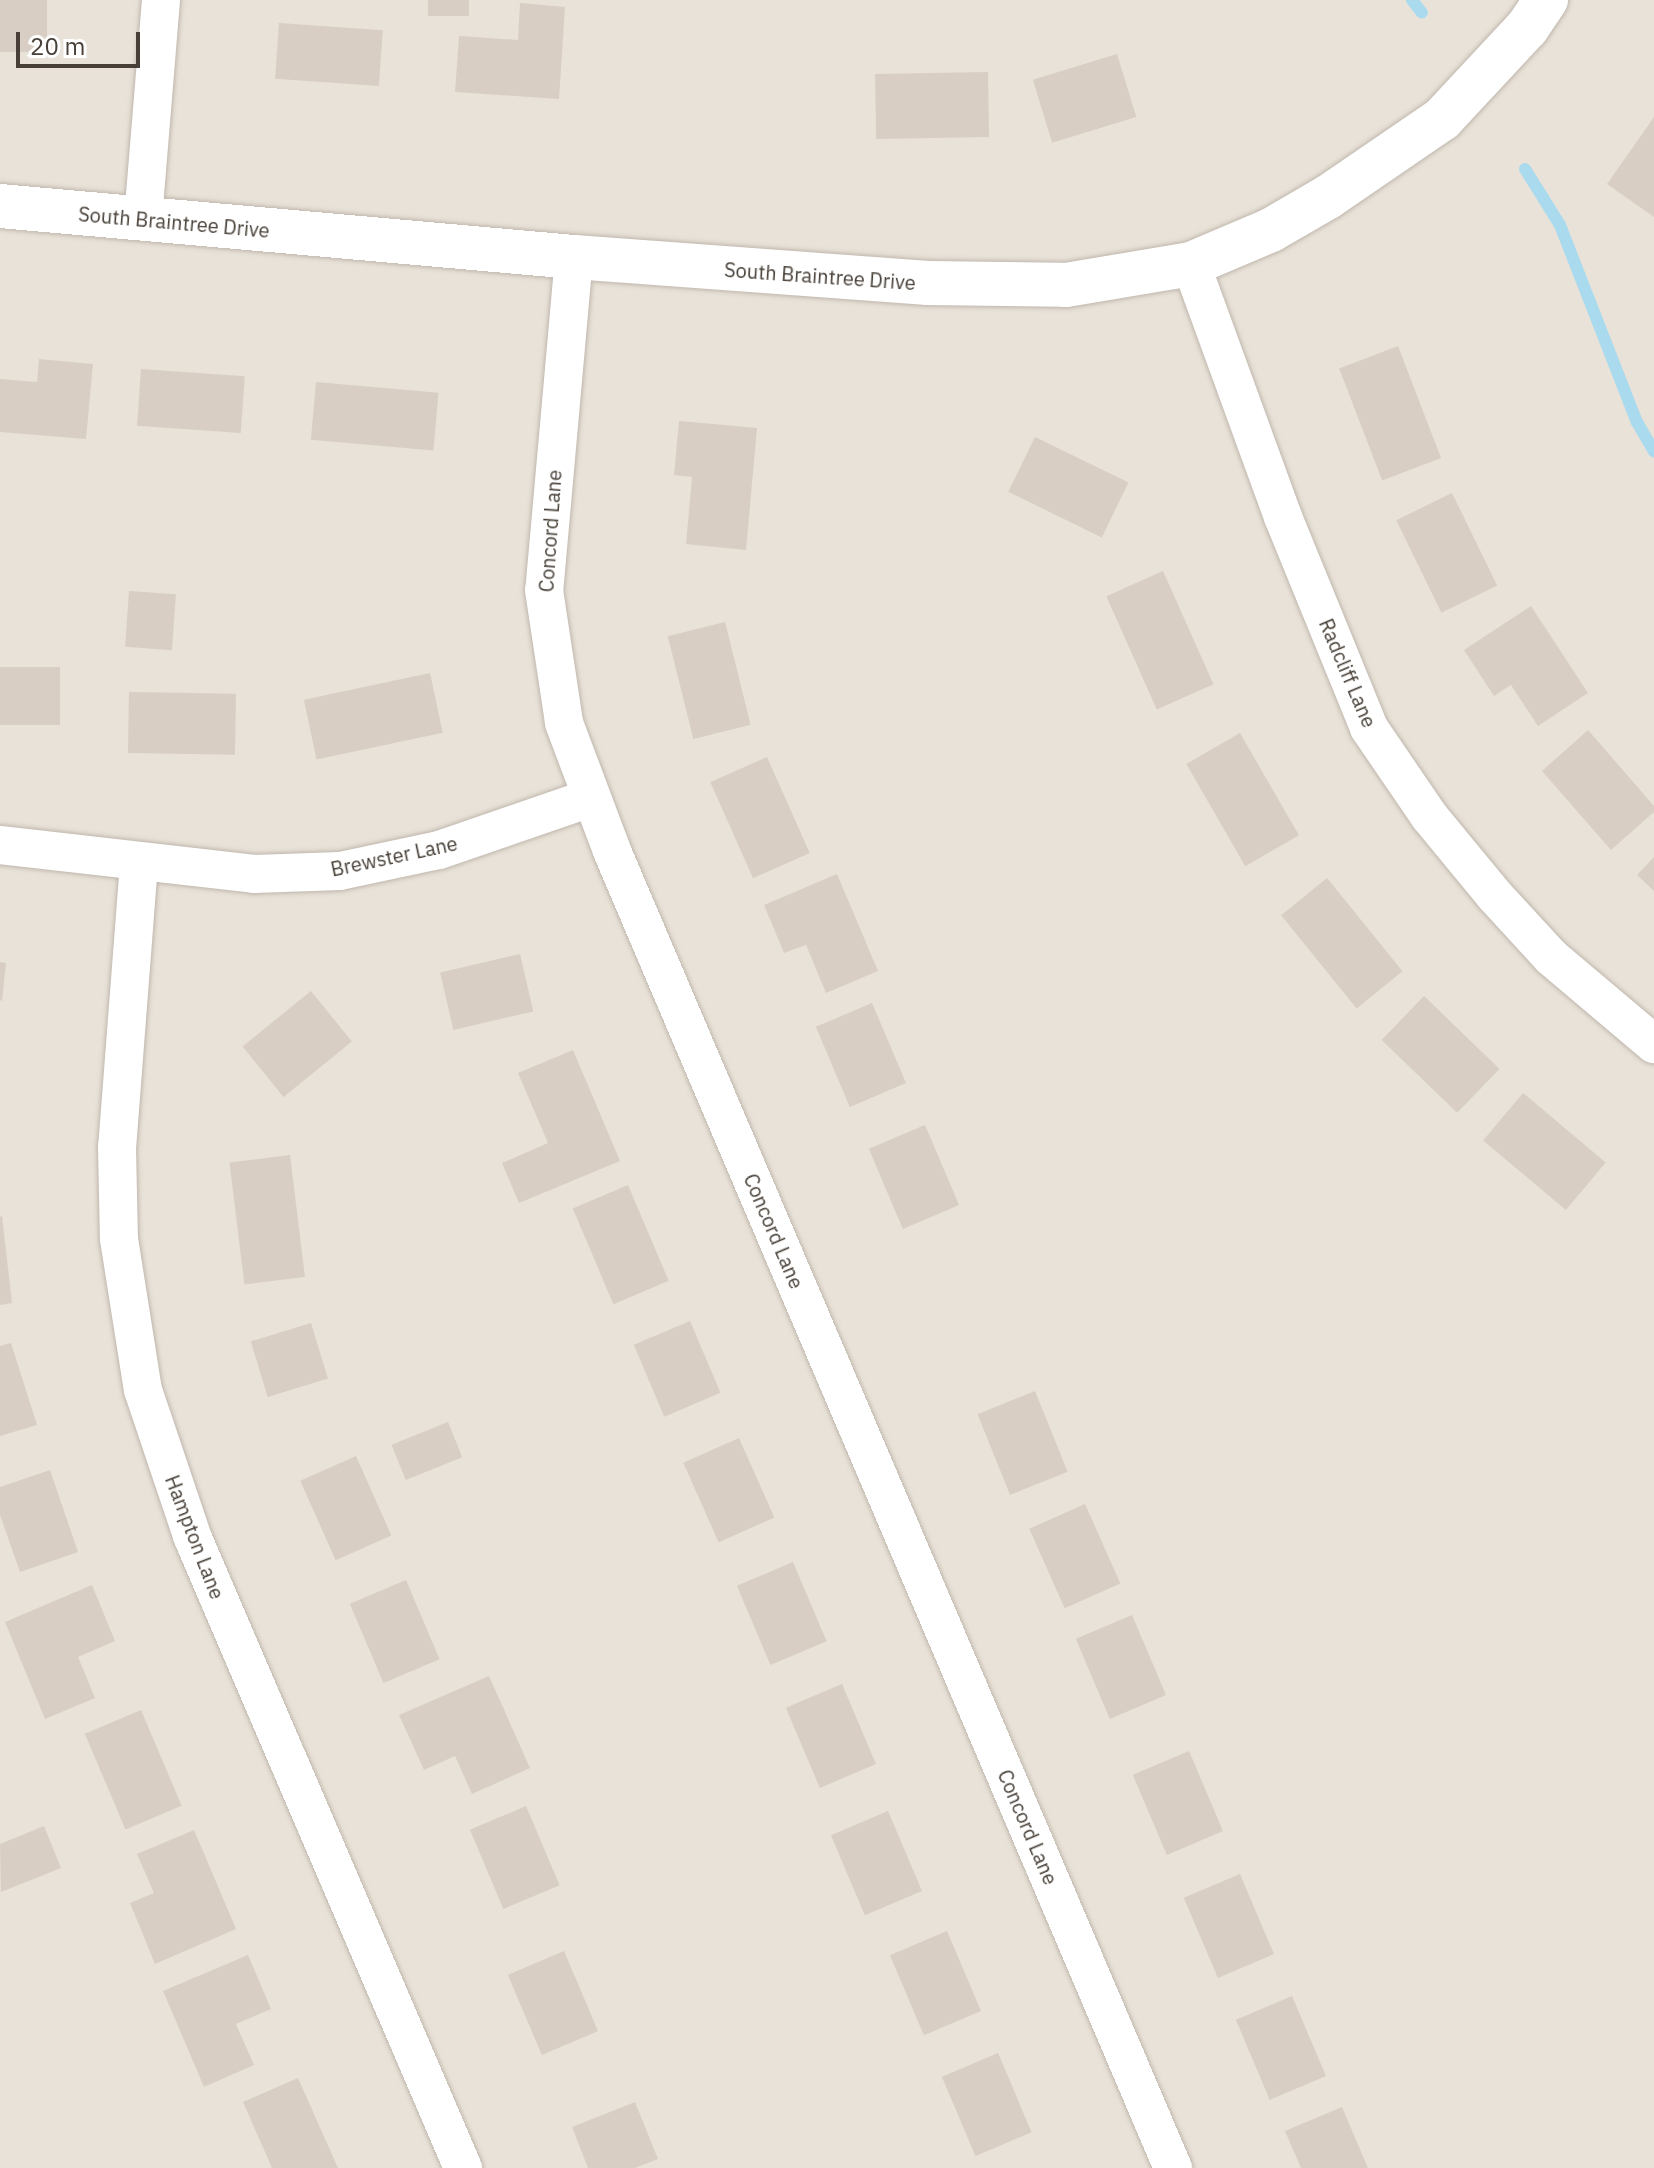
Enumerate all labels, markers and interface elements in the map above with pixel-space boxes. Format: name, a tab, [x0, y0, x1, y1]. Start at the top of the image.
scale bar	[20, 16, 144, 66]
text: 20 m	[30, 30, 85, 62]
street label: South Braintree Drive	[77, 202, 271, 242]
street label: South Braintree Drive	[723, 257, 917, 295]
street label: Concord Lane	[534, 469, 566, 593]
street label: Radcliff Lane	[1314, 615, 1382, 731]
street label: Brewster Lane	[328, 831, 460, 881]
street label: Concord Lane	[739, 1170, 809, 1292]
street label: Hampton Lane	[160, 1472, 230, 1602]
street label: Concord Lane	[993, 1766, 1063, 1888]

